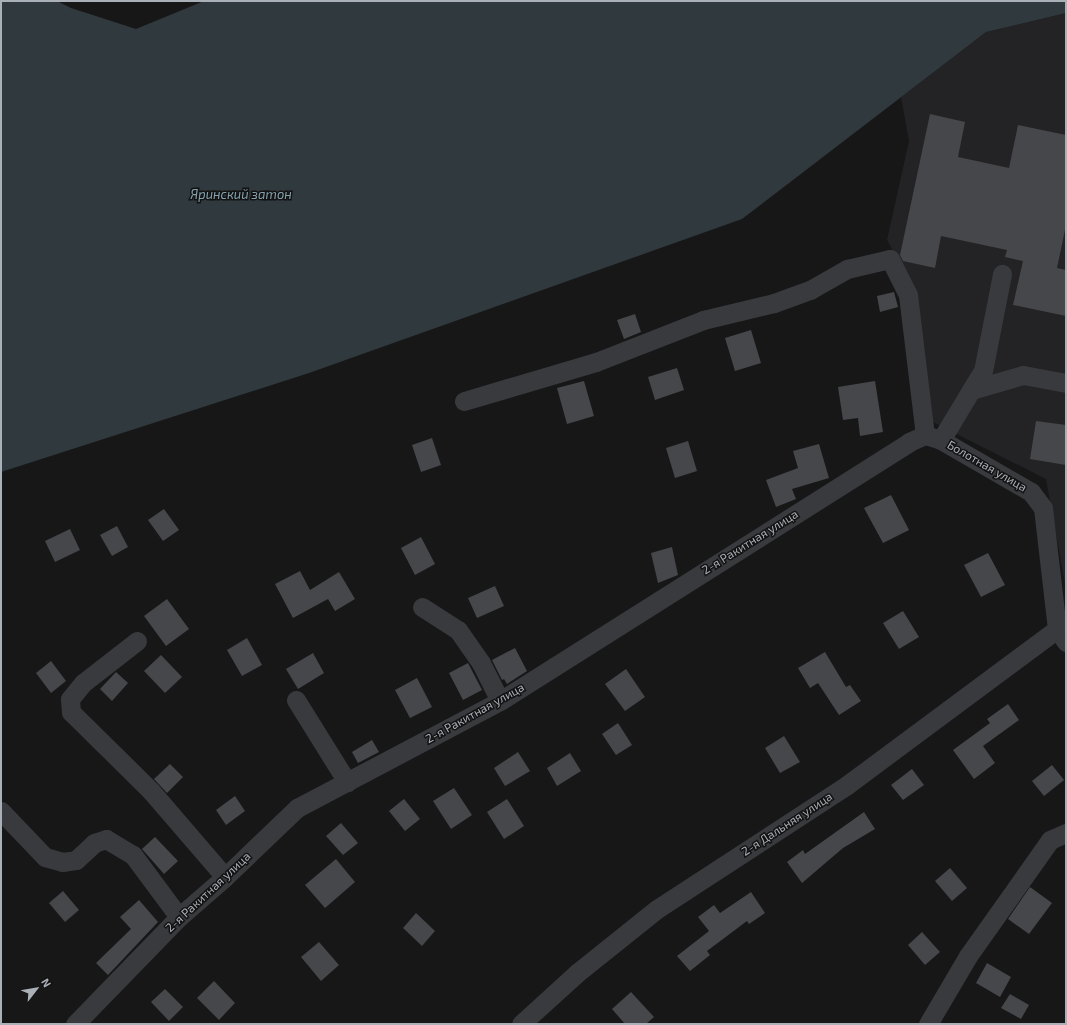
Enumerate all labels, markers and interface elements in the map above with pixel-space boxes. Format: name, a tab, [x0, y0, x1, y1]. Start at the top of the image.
water label: Яринский затон	[190, 186, 292, 202]
street label: Болотная улица	[945, 437, 1029, 495]
street label: 2-я Ракитная улица	[699, 507, 801, 577]
street label: 2-я Ракитная улица	[423, 680, 527, 746]
street label: 2-я Дальняя улица	[739, 789, 835, 859]
street label: 2-я Ракитная улица	[163, 849, 253, 935]
north arrow	[16, 969, 56, 1009]
text: N	[39, 976, 54, 989]

